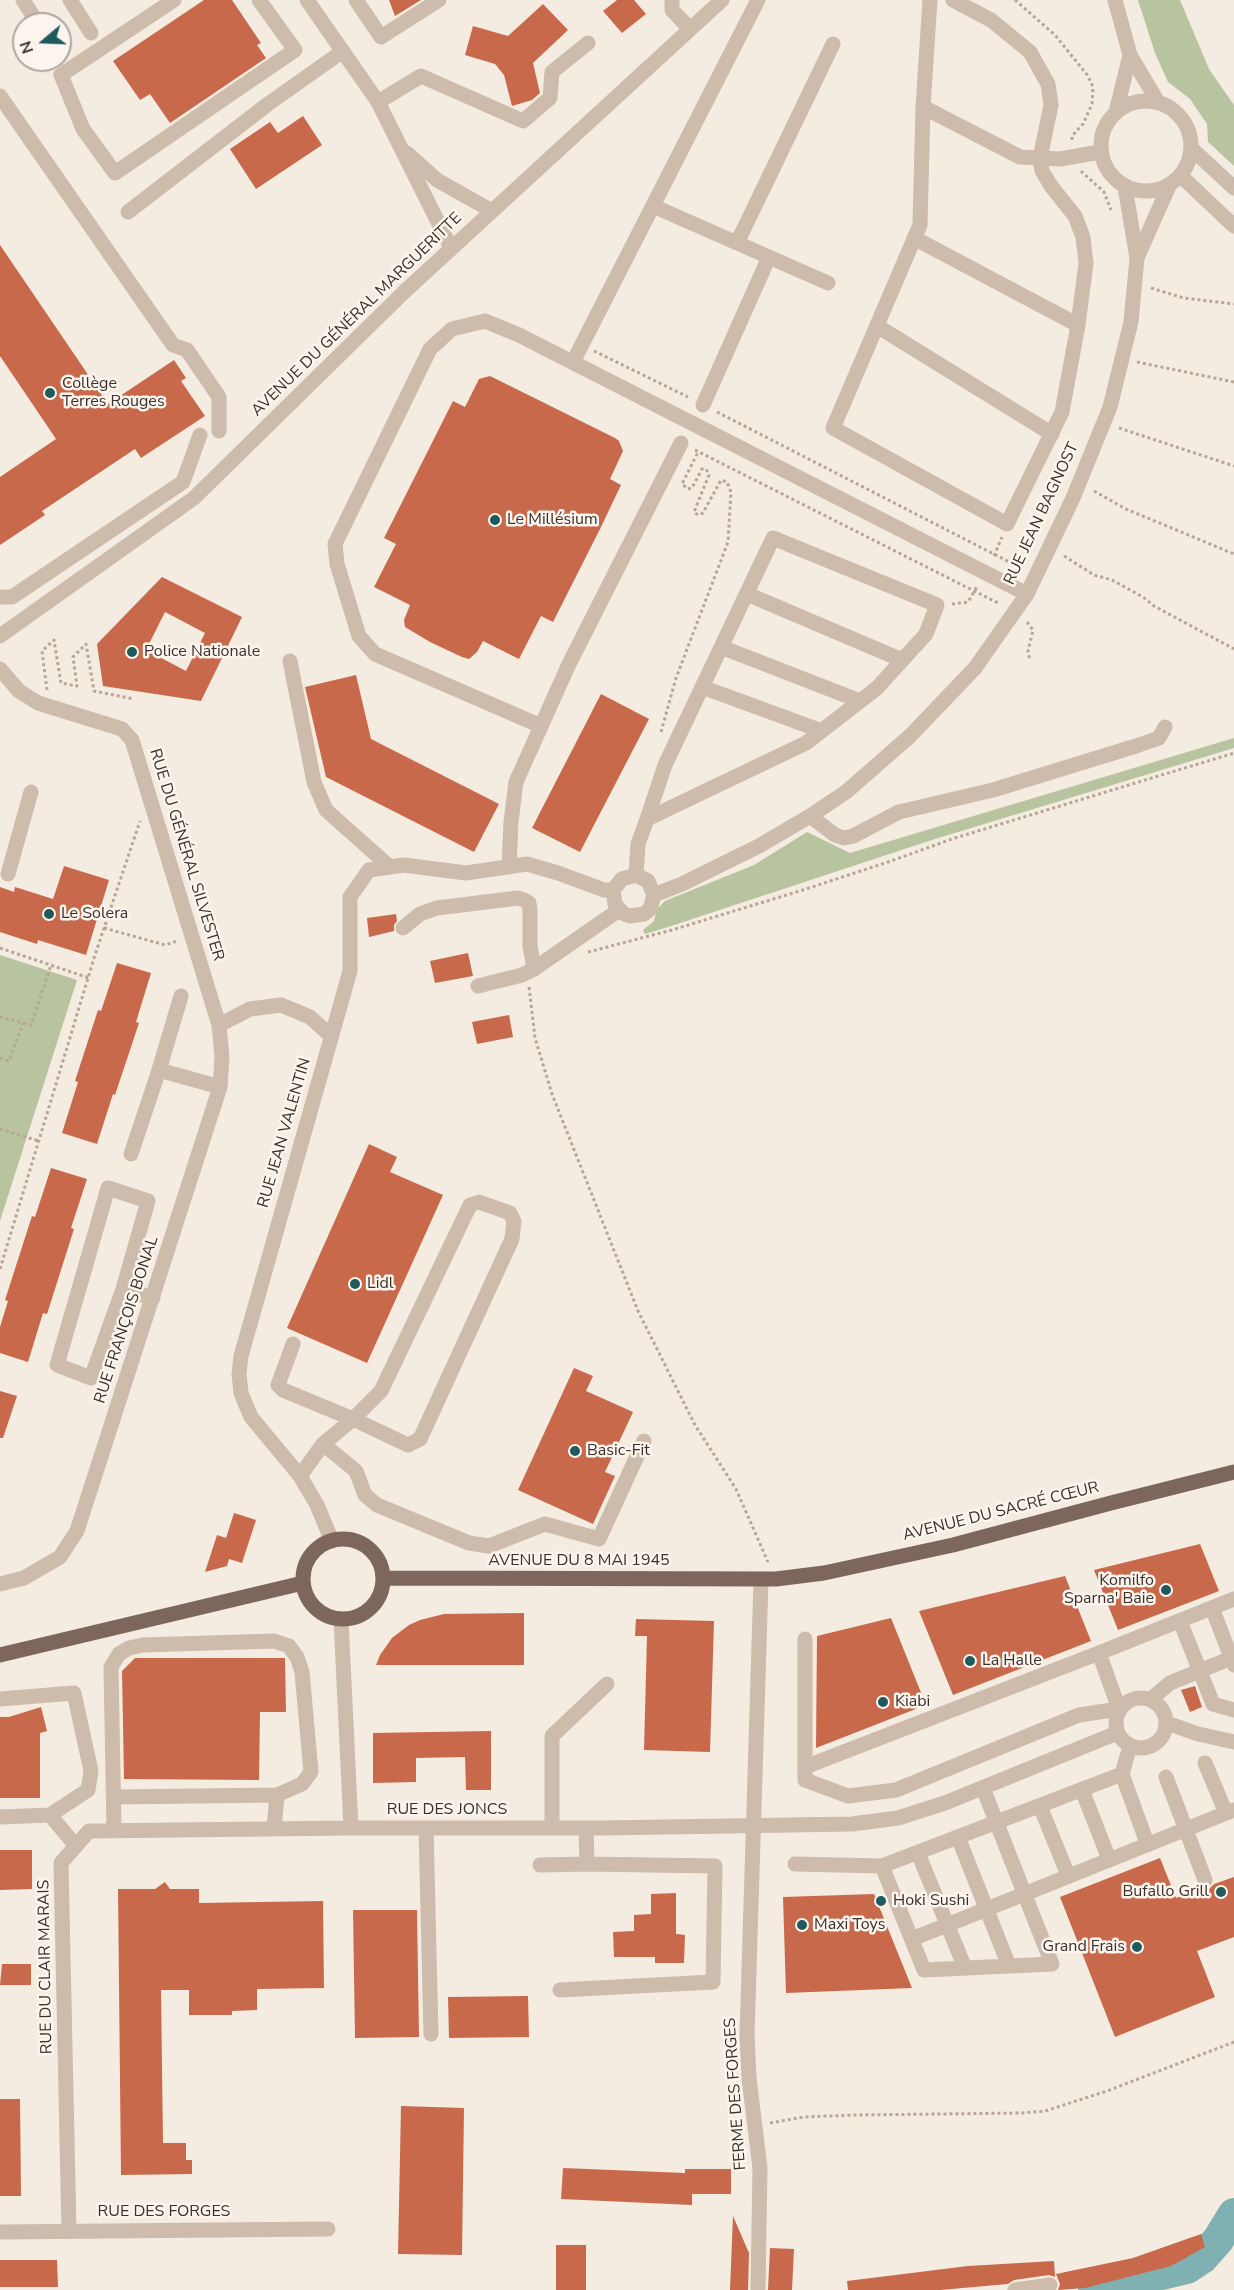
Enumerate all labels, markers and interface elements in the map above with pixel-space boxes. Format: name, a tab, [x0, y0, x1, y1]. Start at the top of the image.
north arrow	[12, 12, 72, 72]
text: N	[15, 38, 39, 56]
street label: AVENUE DU GÉNÉRAL MARGUERITTE	[248, 209, 466, 421]
place label: Collège Terres Rouges	[62, 374, 165, 412]
marker: Collège Terres Rouges	[43, 386, 57, 400]
street label: RUE JEAN BAGNOST	[1001, 440, 1083, 588]
place label: Le Millésium	[507, 510, 598, 530]
marker: Le Millésium	[488, 513, 502, 527]
place label: Police Nationale	[144, 642, 260, 662]
marker: Police Nationale	[125, 645, 139, 659]
street label: RUE DU GÉNÉRAL SILVESTER	[145, 746, 227, 964]
place label: Le Solera	[61, 904, 128, 924]
marker: Le Solera	[42, 907, 56, 921]
street label: RUE JEAN VALENTIN	[254, 1056, 316, 1210]
street label: RUE FRANÇOIS BONAL	[91, 1234, 163, 1406]
place label: Lidl	[367, 1274, 393, 1294]
marker: Lidl	[348, 1277, 362, 1291]
place label: Basic-Fit	[587, 1441, 650, 1461]
marker: Basic-Fit	[568, 1444, 582, 1458]
street label: AVENUE DU SACRÉ CŒUR	[901, 1478, 1101, 1546]
street label: AVENUE DU 8 MAI 1945	[488, 1551, 670, 1571]
place label: Komilfo Sparna' Baie	[1064, 1571, 1154, 1609]
marker: Komilfo Sparna' Baie	[1159, 1583, 1173, 1597]
place label: La Halle	[982, 1651, 1042, 1671]
marker: La Halle	[963, 1654, 977, 1668]
place label: Kiabi	[895, 1692, 930, 1712]
marker: Kiabi	[876, 1695, 890, 1709]
street label: RUE DES JONCS	[387, 1800, 507, 1820]
street label: RUE DU CLAIR MARAIS	[35, 1880, 57, 2054]
place label: Bufallo Grill	[1123, 1882, 1209, 1902]
marker: Bufallo Grill	[1214, 1885, 1228, 1899]
place label: Hoki Sushi	[893, 1891, 969, 1911]
marker: Hoki Sushi	[874, 1894, 888, 1908]
place label: Maxi Toys	[814, 1915, 885, 1935]
marker: Maxi Toys	[795, 1918, 809, 1932]
place label: Grand Frais	[1043, 1937, 1125, 1957]
marker: Grand Frais	[1130, 1940, 1144, 1954]
street label: FERME DES FORGES	[721, 2017, 751, 2171]
street label: RUE DES FORGES	[98, 2202, 230, 2222]

